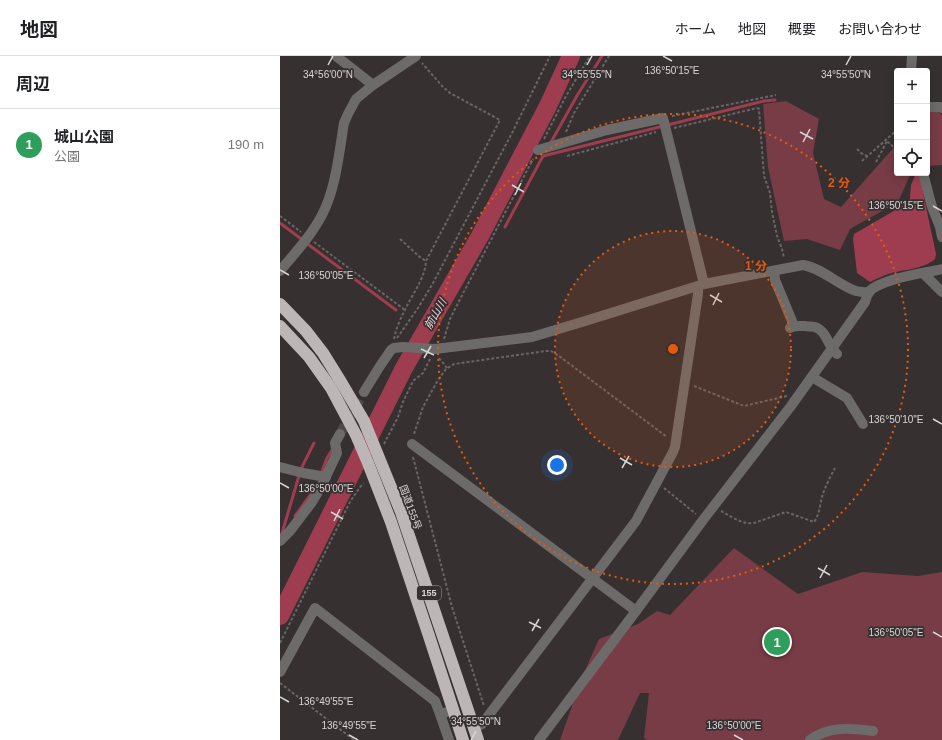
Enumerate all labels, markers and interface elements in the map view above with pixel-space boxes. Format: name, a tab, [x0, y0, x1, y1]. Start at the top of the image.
text: 地図	[20, 19, 58, 40]
text: ホーム	[674, 21, 716, 37]
text: 地図	[738, 21, 766, 37]
text: 概要	[788, 21, 816, 37]
text: お問い合わせ	[838, 21, 922, 37]
text: 136°50'15"E	[644, 65, 700, 76]
map controls	[894, 68, 930, 176]
button: +	[894, 68, 930, 104]
text: 34°56'00"N	[303, 69, 353, 80]
text: 34°55'55"N	[562, 69, 612, 80]
text: 34°55'50"N	[821, 69, 871, 80]
text: 周辺	[16, 75, 50, 94]
button: −	[894, 104, 930, 140]
text: 城山公園	[54, 128, 114, 145]
text: 1	[25, 137, 33, 152]
text: 190 m	[228, 137, 264, 152]
button: locate	[894, 140, 930, 176]
text: 公園	[54, 149, 80, 164]
text: 2 分	[828, 176, 850, 190]
text: 136°50'15"E	[868, 200, 924, 211]
text: 1 分	[745, 259, 767, 273]
text: 136°50'05"E	[298, 270, 354, 281]
water label: 前山川	[422, 296, 449, 331]
centre of rings	[666, 342, 680, 356]
text: 136°50'10"E	[868, 414, 924, 425]
your location	[547, 455, 567, 475]
text: 136°50'00"E	[298, 483, 354, 494]
street label: 国道155号	[397, 483, 424, 531]
road number: 155	[417, 586, 441, 600]
pin: 1	[764, 627, 790, 657]
text: 136°50'05"E	[868, 627, 924, 638]
text: 136°49'55"E	[298, 696, 354, 707]
text: 34°55'50"N	[451, 716, 501, 727]
text: 136°49'55"E	[321, 720, 377, 731]
text: 136°50'00"E	[706, 720, 762, 731]

